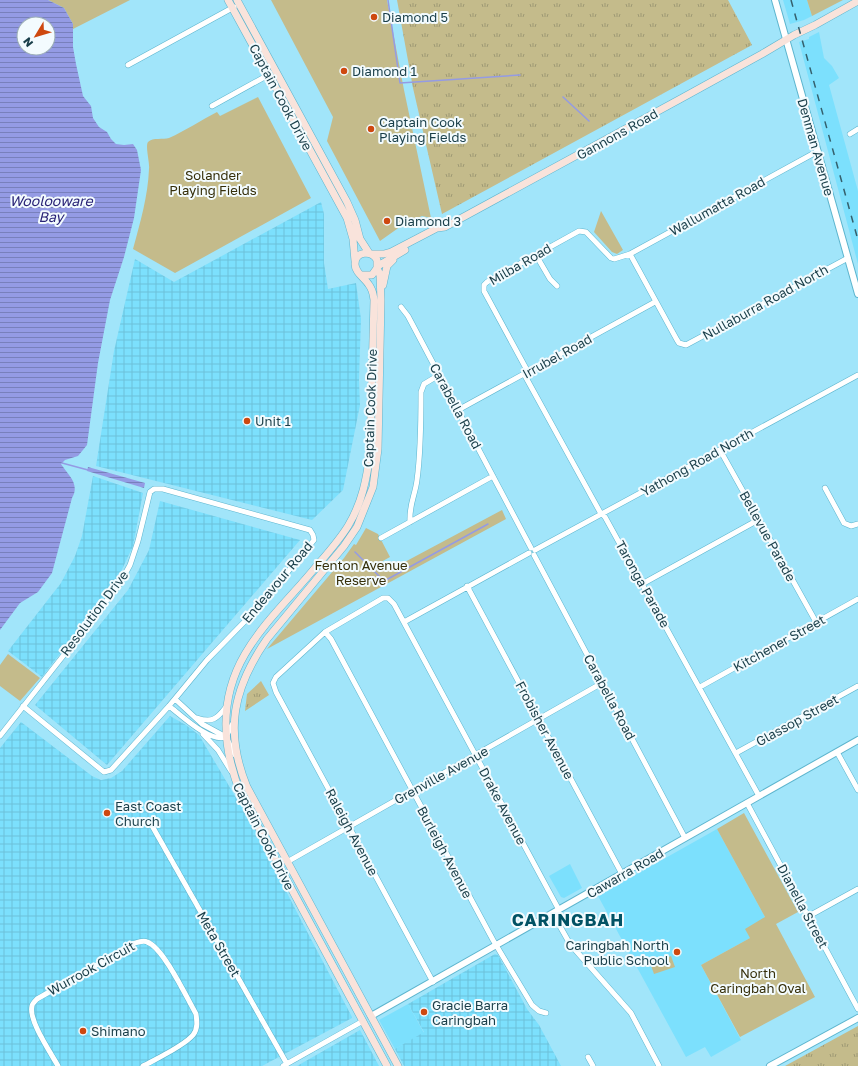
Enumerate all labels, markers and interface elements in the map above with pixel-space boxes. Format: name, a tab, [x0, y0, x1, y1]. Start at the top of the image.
place label: Diamond 5	[382, 9, 448, 25]
marker: Diamond 5	[369, 12, 379, 22]
north arrow	[16, 16, 56, 56]
text: N	[20, 35, 35, 50]
street label: Captain Cook Drive	[246, 41, 316, 153]
place label: Diamond 1	[352, 63, 417, 79]
marker: Diamond 1	[339, 66, 349, 76]
street label: Denman Avenue	[794, 96, 838, 198]
street label: Gannons Road	[574, 105, 660, 163]
place label: Captain Cook Playing Fields	[379, 114, 467, 145]
marker: Captain Cook Playing Fields	[366, 124, 376, 134]
park label: Solander Playing Fields	[169, 167, 257, 198]
street label: Wallumatta Road	[666, 173, 768, 239]
water label: Woolooware Bay	[9, 192, 93, 225]
place label: Diamond 3	[395, 213, 461, 229]
marker: Diamond 3	[382, 216, 392, 226]
street label: Milba Road	[486, 240, 554, 288]
street label: Nullaburra Road North	[699, 261, 831, 343]
street label: Irrubel Road	[519, 330, 595, 382]
street label: Captain Cook Drive	[360, 348, 380, 468]
street label: Carabella Road	[427, 360, 485, 452]
place label: Unit 1	[255, 413, 291, 429]
marker: Unit 1	[242, 416, 252, 426]
street label: Yathong Road North	[638, 424, 756, 500]
street label: Bellevue Parade	[736, 488, 800, 584]
street label: Endeavour Road	[238, 538, 316, 626]
street label: Taronga Parade	[612, 538, 674, 630]
park label: Fenton Avenue Reserve	[314, 557, 408, 588]
street label: Resolution Drive	[57, 567, 131, 659]
street label: Kitchener Street	[730, 611, 828, 675]
street label: Carabella Road	[581, 651, 639, 743]
street label: Frobisher Avenue	[512, 678, 578, 782]
street label: Glassop Street	[753, 691, 841, 749]
street label: Grenville Avenue	[391, 743, 491, 807]
street label: Drake Avenue	[476, 765, 530, 847]
street label: Captain Cook Drive	[230, 779, 298, 893]
street label: Raleigh Avenue	[322, 786, 382, 878]
place label: East Coast Church	[115, 798, 182, 829]
street label: Burleigh Avenue	[414, 803, 476, 901]
marker: East Coast Church	[102, 808, 112, 818]
street label: Cawarra Road	[584, 845, 666, 901]
street label: Dianella Street	[774, 861, 832, 951]
street label: Meta Street	[194, 908, 244, 980]
district label: CARINGBAH	[512, 909, 624, 930]
street label: Wurrook Circuit	[45, 937, 137, 999]
place label: Caringbah North Public School	[565, 937, 669, 968]
marker: Caringbah North Public School	[672, 947, 682, 957]
park label: North Caringbah Oval	[710, 965, 806, 996]
place label: Gracie Barra Caringbah	[432, 997, 508, 1028]
marker: Gracie Barra Caringbah	[419, 1007, 429, 1017]
place label: Shimano	[91, 1023, 146, 1039]
marker: Shimano	[78, 1026, 88, 1036]

